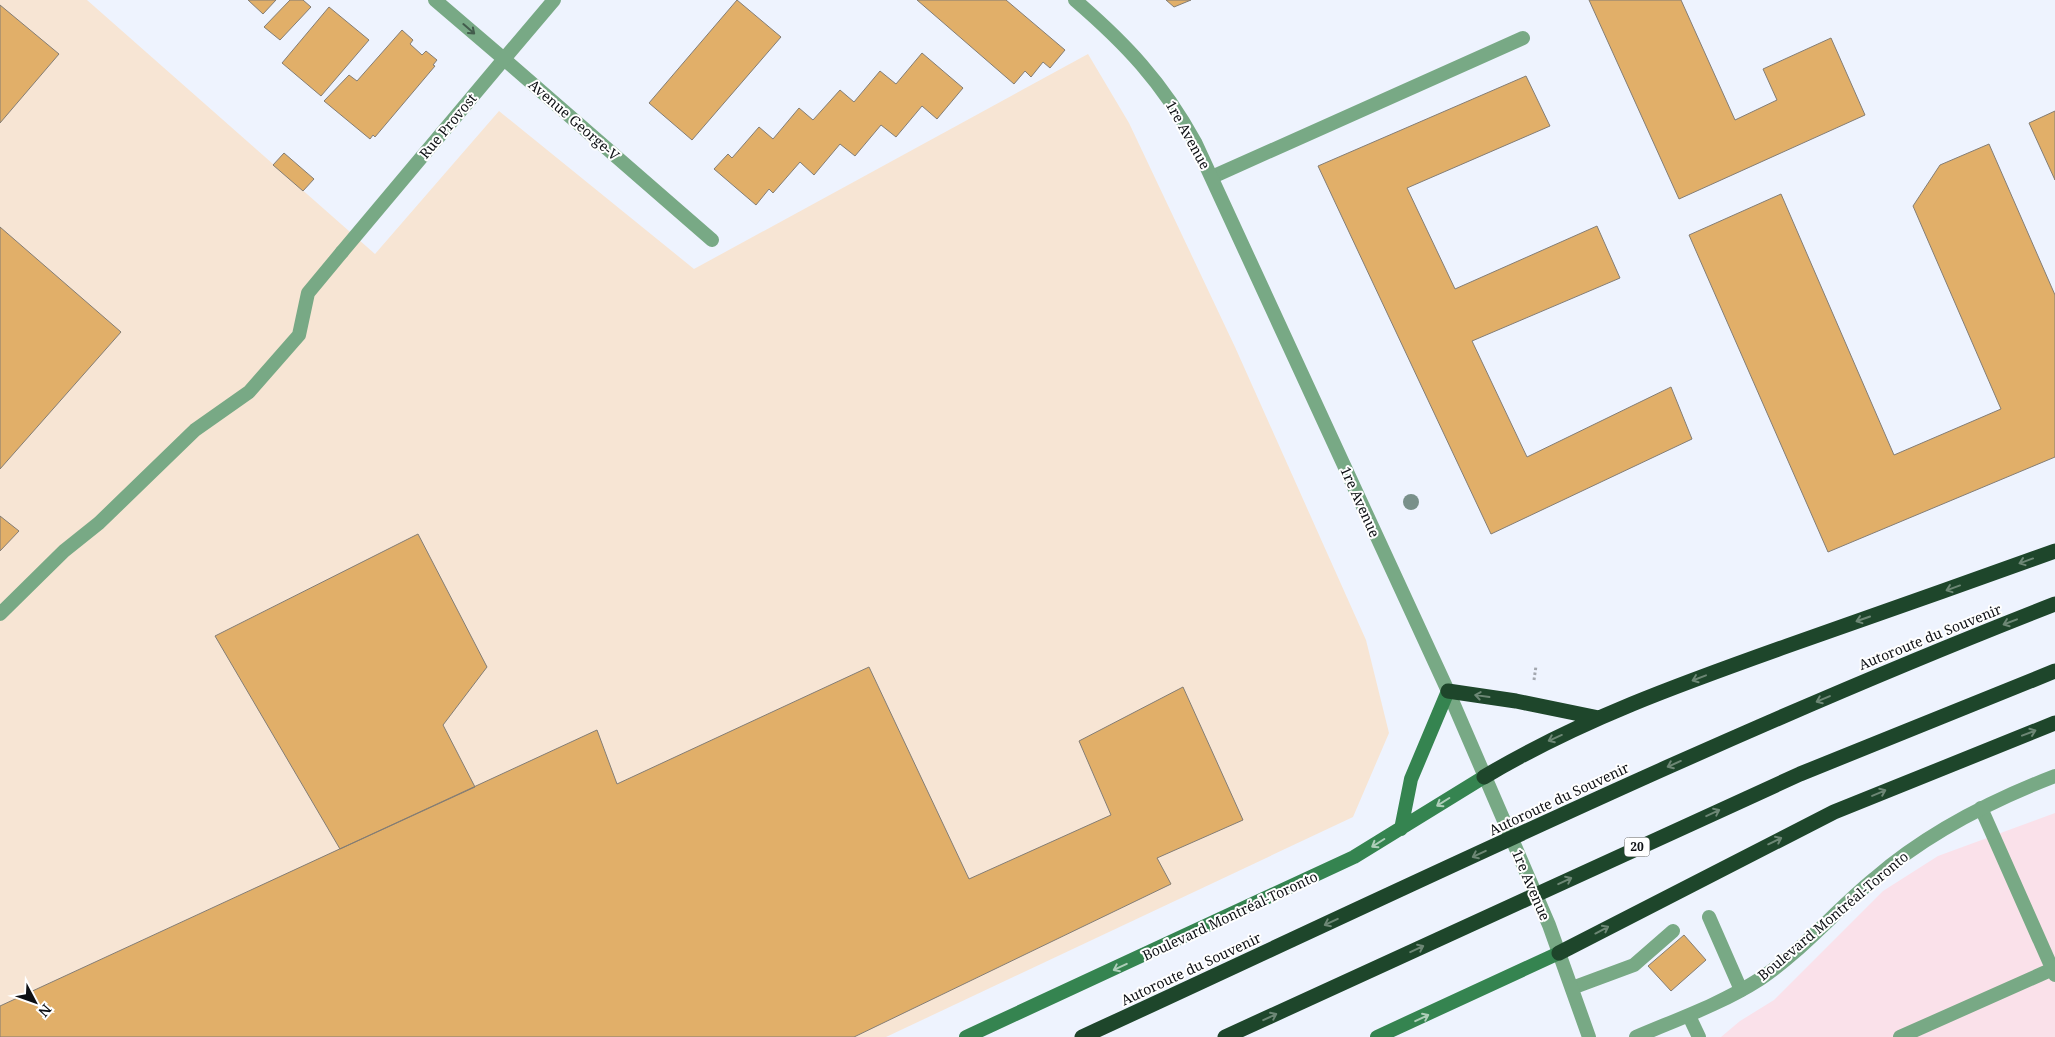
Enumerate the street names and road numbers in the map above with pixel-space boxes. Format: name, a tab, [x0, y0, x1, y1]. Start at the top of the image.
street label: Avenue George-V	[525, 75, 624, 165]
street label: Rue Provost	[415, 89, 481, 162]
street label: 1re Avenue	[1162, 97, 1215, 172]
street label: 1re Avenue	[1336, 463, 1385, 540]
street label: Autoroute du Souvenir	[1856, 599, 2004, 674]
street label: Autoroute du Souvenir	[1486, 758, 1632, 839]
road number: 20	[1624, 838, 1650, 856]
street label: 1re Avenue	[1508, 846, 1555, 923]
street label: Boulevard Montréal-Toronto	[1753, 847, 1912, 984]
street label: Boulevard Montréal-Toronto	[1139, 867, 1320, 965]
street label: Autoroute du Souvenir	[1118, 928, 1264, 1009]

